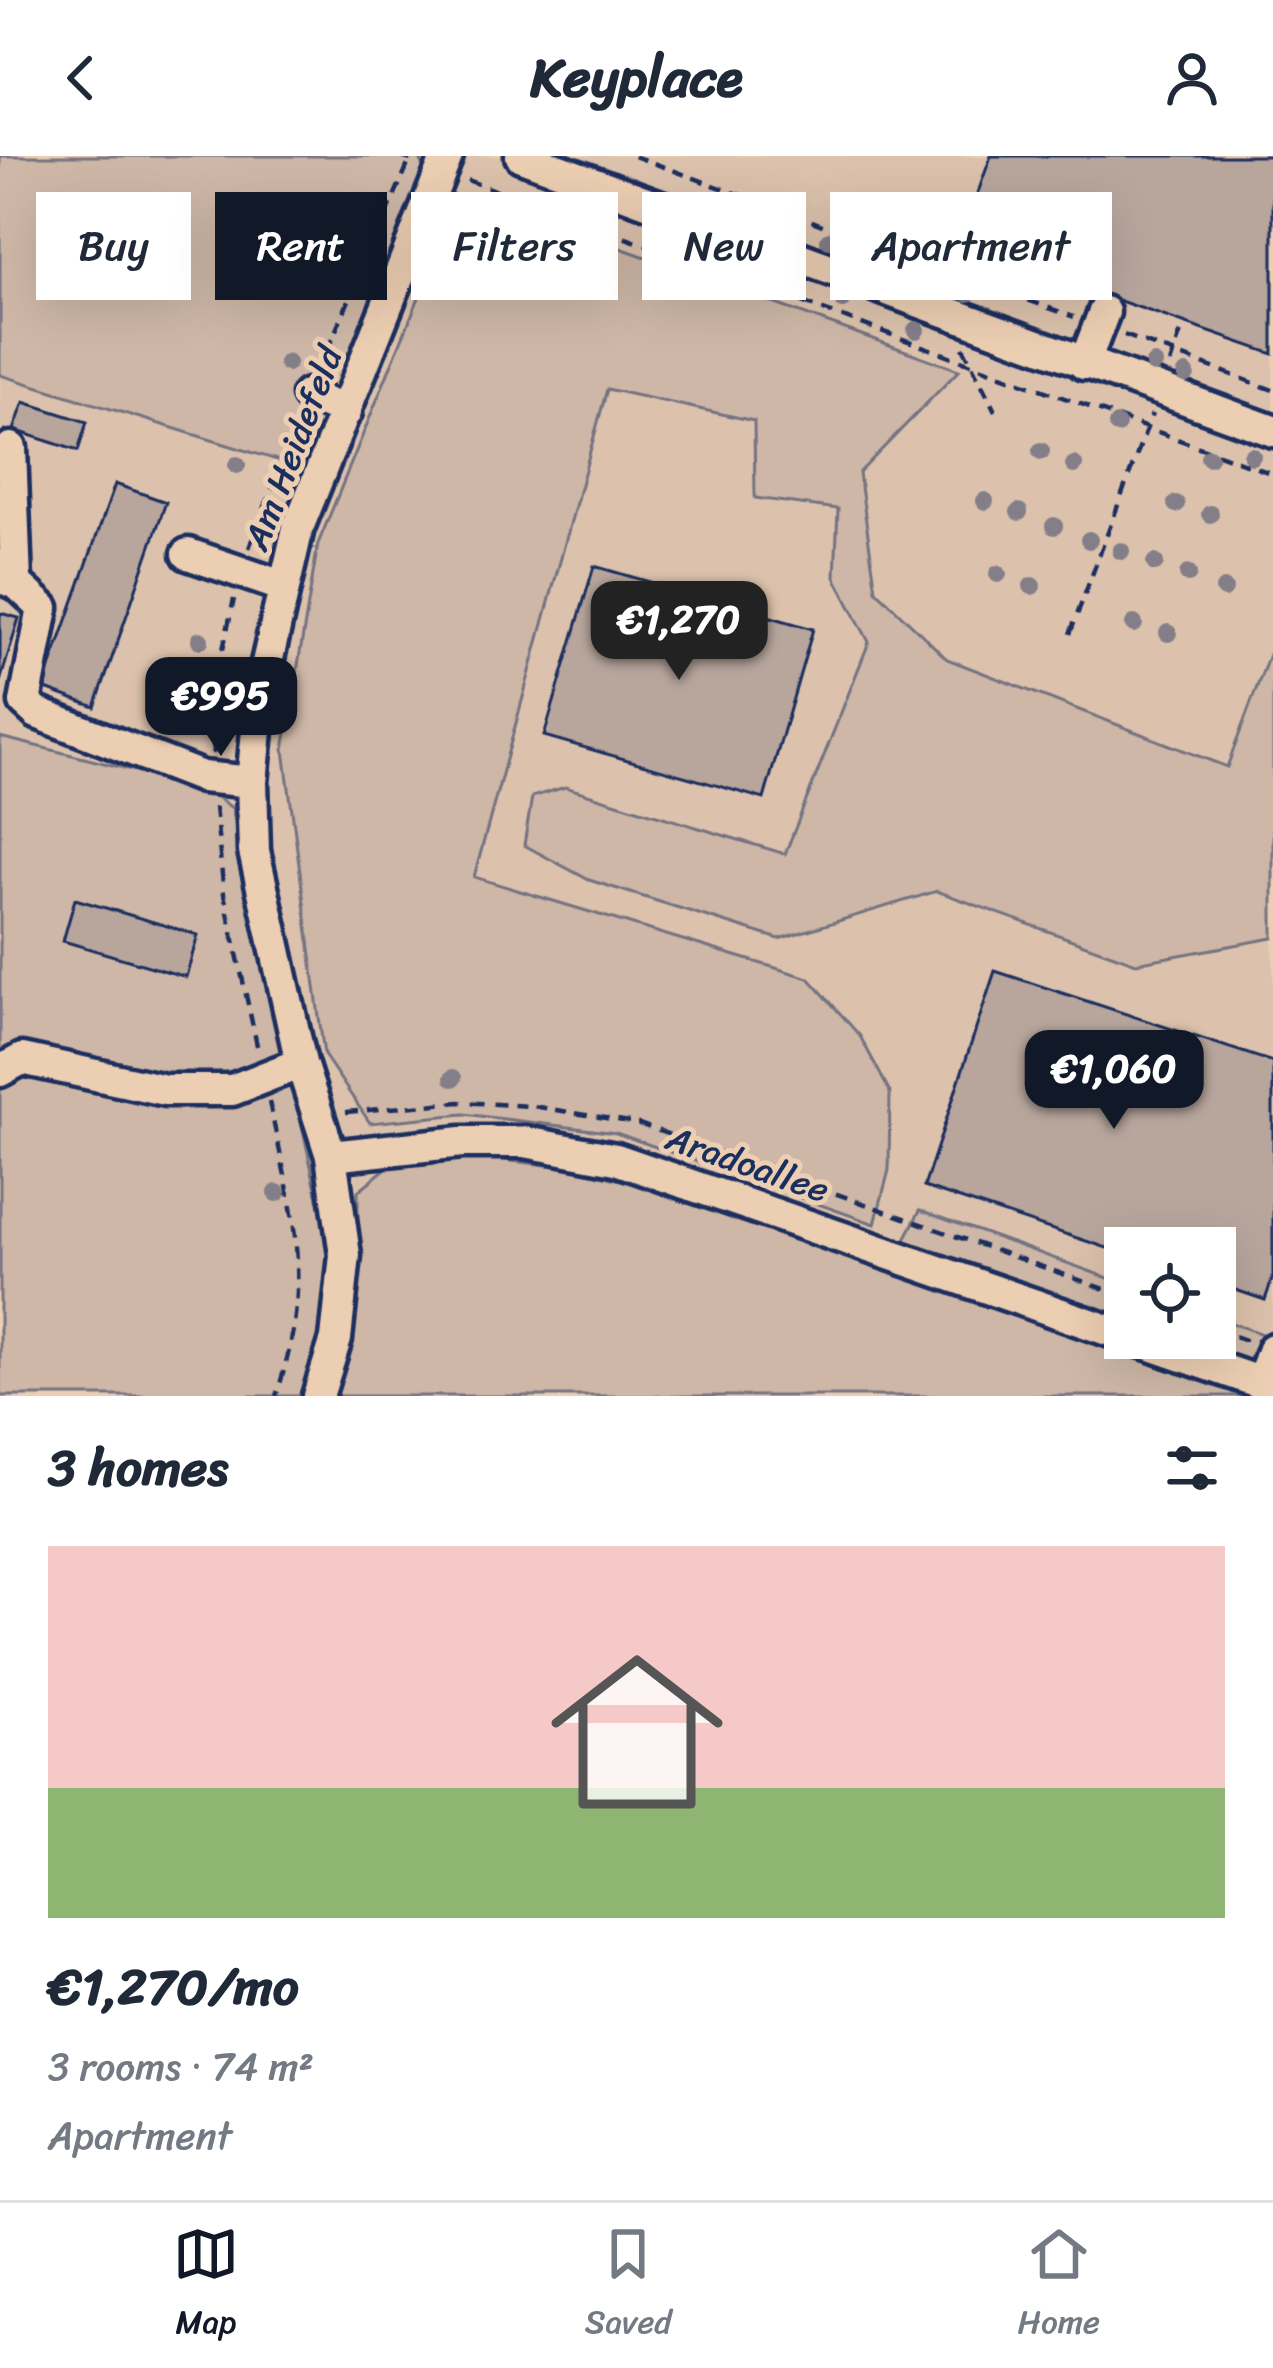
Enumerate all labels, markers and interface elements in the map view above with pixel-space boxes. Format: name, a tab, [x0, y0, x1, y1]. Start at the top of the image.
text: Keyplace	[530, 30, 743, 126]
icon: back	[48, 45, 114, 111]
icon: person	[1159, 45, 1225, 111]
chip: Buy	[36, 192, 191, 300]
chip: Rent	[215, 192, 387, 300]
chip: Filters	[411, 192, 618, 300]
chip: New	[642, 192, 806, 300]
chip: Apartment	[830, 192, 1112, 300]
street label: Am Heidefeld	[224, 335, 362, 561]
pin: €1,270	[581, 581, 777, 683]
text: €1,270	[618, 585, 740, 654]
pin: €995	[150, 657, 292, 759]
text: €995	[172, 661, 270, 730]
pin: €1,060	[1016, 1030, 1212, 1132]
text: €1,060	[1052, 1034, 1176, 1103]
street label: Aradoallee	[656, 1106, 838, 1222]
map controls	[1104, 1227, 1236, 1359]
button: locate	[1104, 1227, 1236, 1359]
text: 3 homes	[48, 1423, 228, 1513]
icon: filters	[1159, 1435, 1225, 1501]
icon: home	[529, 1624, 745, 1840]
text: €1,270/mo	[48, 1942, 299, 2032]
text: 3 rooms · 74 m²	[48, 2032, 314, 2101]
text: Apartment	[48, 2101, 232, 2170]
tab: Map	[173, 2221, 239, 2351]
tab: Saved	[585, 2221, 672, 2351]
tab: Home	[1018, 2221, 1100, 2351]

